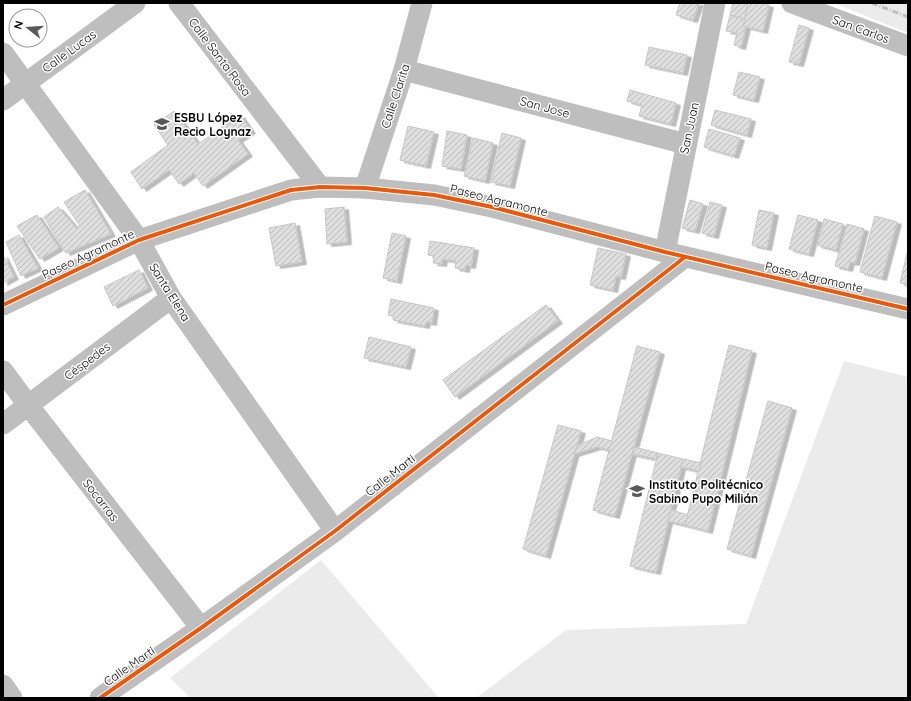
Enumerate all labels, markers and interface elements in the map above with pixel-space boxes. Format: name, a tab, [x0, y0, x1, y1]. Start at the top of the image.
north arrow	[8, 8, 48, 48]
street label: San Carlos	[830, 12, 892, 46]
street label: Calle Santa Rosa	[186, 15, 254, 99]
text: N	[11, 19, 26, 31]
street label: Calle Lucas	[39, 26, 99, 76]
street label: Calle Clarita	[378, 62, 412, 130]
street label: San Jose	[519, 93, 572, 121]
street label: San Juan	[676, 101, 702, 155]
place label: ESBU López Recio Loynaz	[174, 110, 251, 139]
school or university icon: ESBU López Recio Loynaz	[153, 115, 171, 133]
street label: Paseo Agramonte	[449, 181, 550, 219]
street label: Paseo Agramonte	[39, 226, 137, 282]
street label: Paseo Agramonte	[763, 258, 865, 296]
street label: Santa Elena	[146, 260, 194, 324]
street label: Céspedes	[61, 339, 113, 383]
street label: Calle Marti	[362, 451, 418, 499]
street label: Socarras	[80, 476, 122, 524]
place label: Instituto Politécnico Sabino Pupo Milián	[649, 477, 764, 506]
school or university icon: Instituto Politécnico Sabino Pupo Milián	[628, 482, 646, 500]
street label: Calle Marti	[101, 643, 157, 689]

